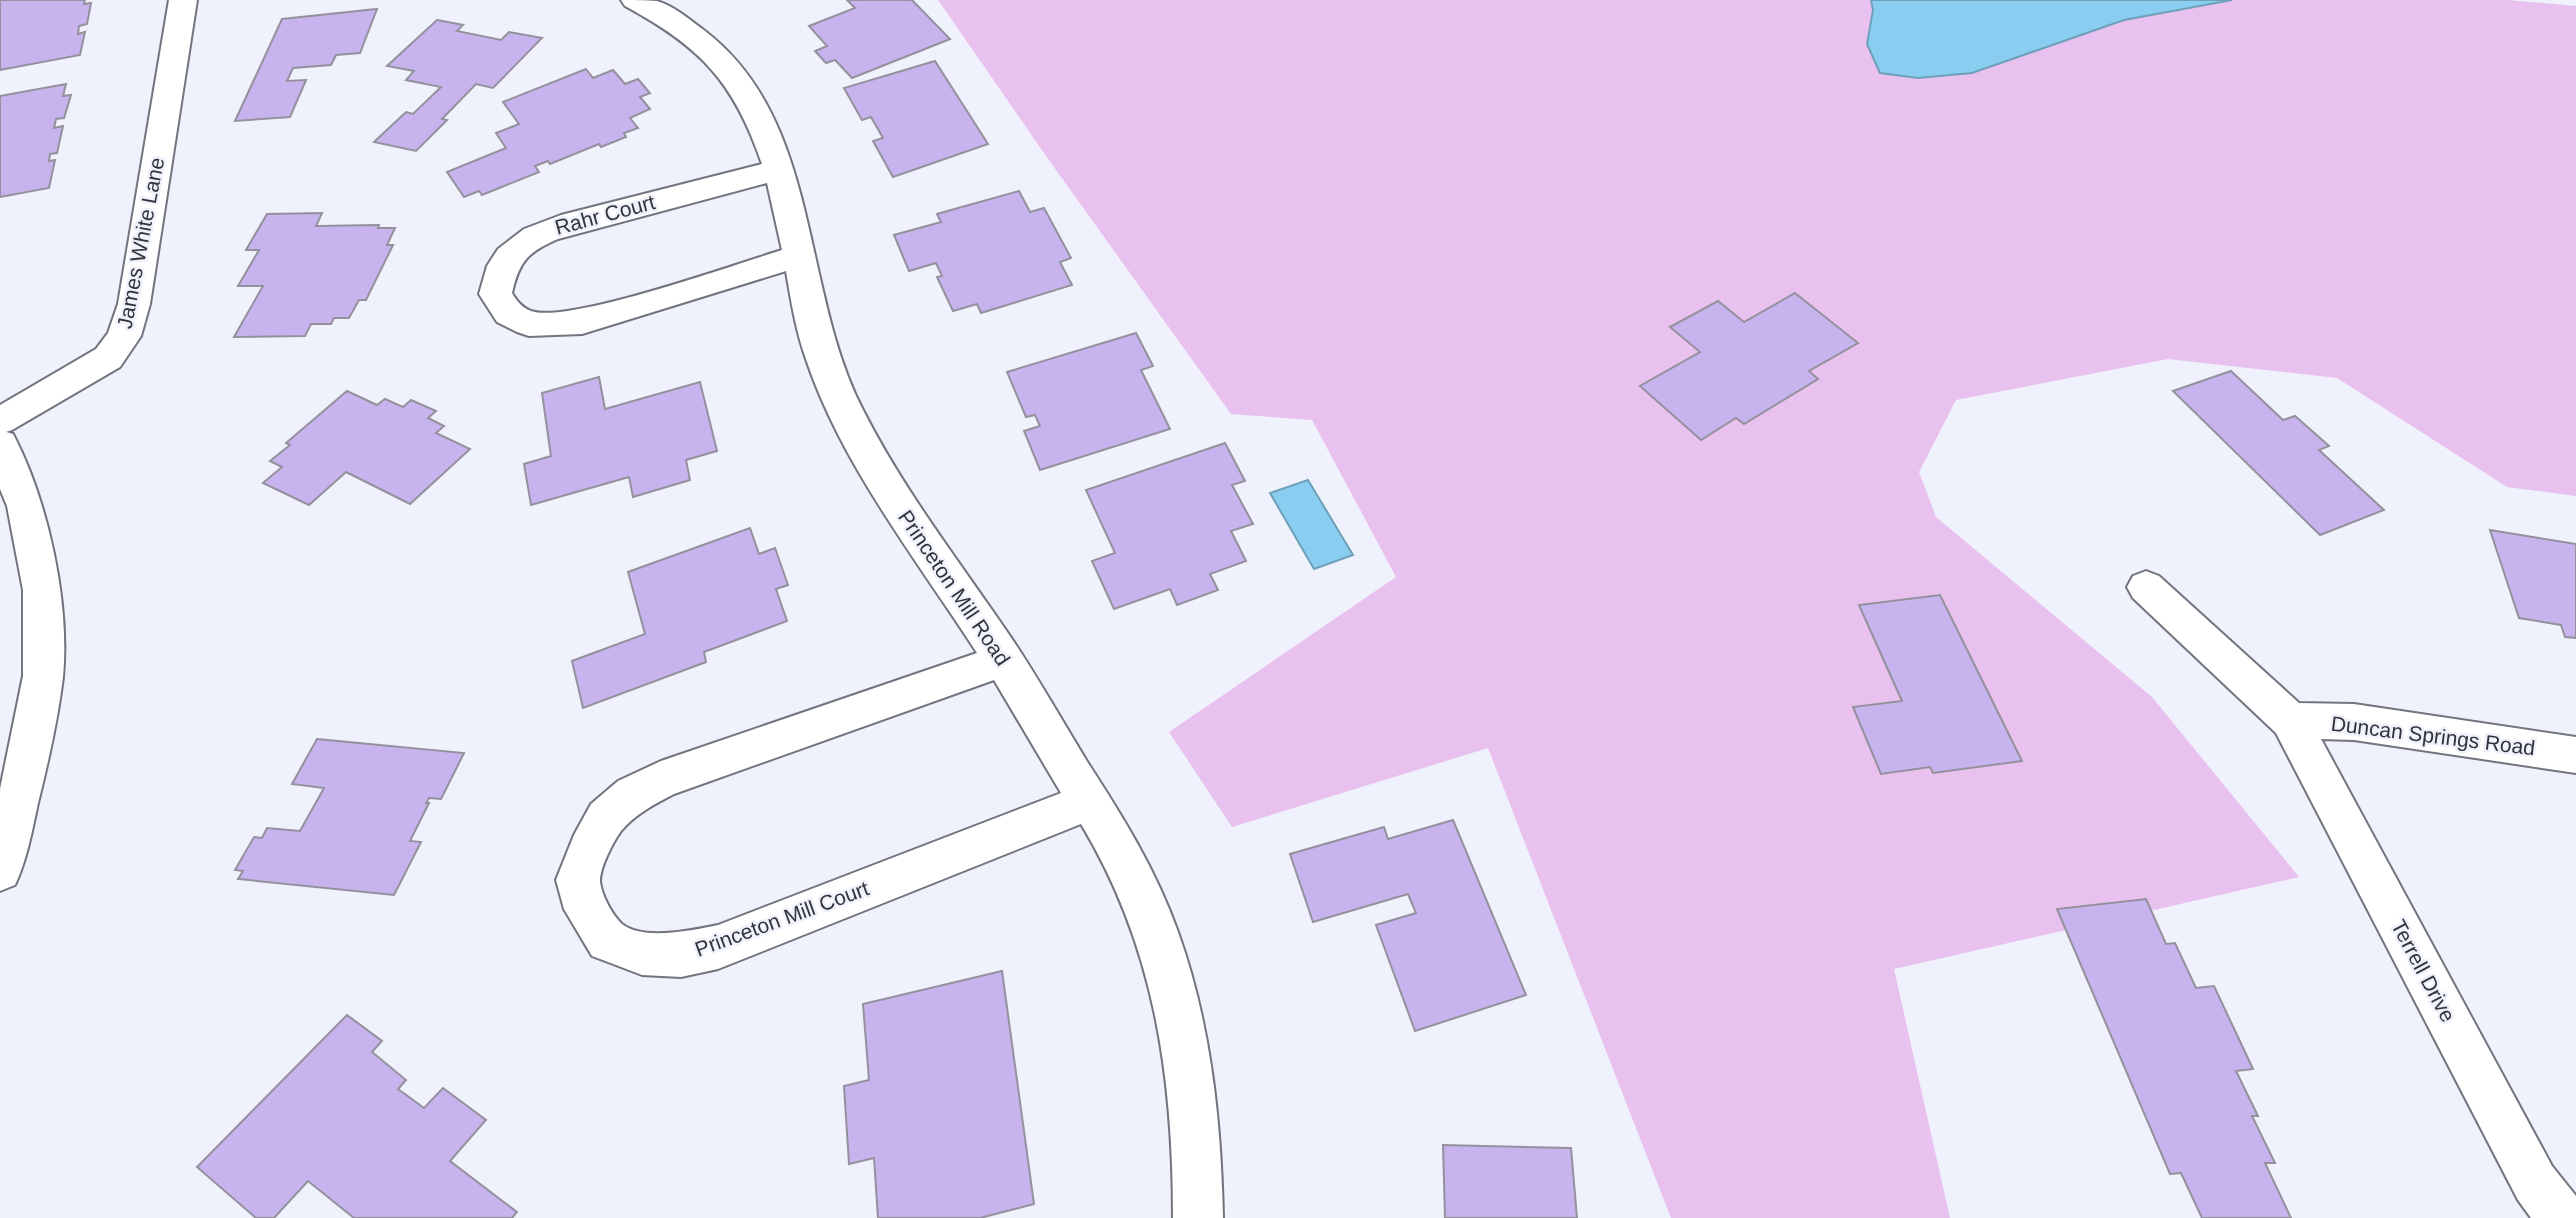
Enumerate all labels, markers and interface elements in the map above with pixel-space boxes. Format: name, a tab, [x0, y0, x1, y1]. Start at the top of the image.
street label: James White Lane	[113, 155, 168, 330]
street label: Rahr Court	[552, 190, 658, 239]
street label: Princeton Mill Road	[894, 506, 1015, 670]
street label: Duncan Springs Road	[2330, 712, 2536, 759]
street label: Princeton Mill Court	[692, 876, 872, 961]
street label: Terrell Drive	[2387, 916, 2460, 1026]

